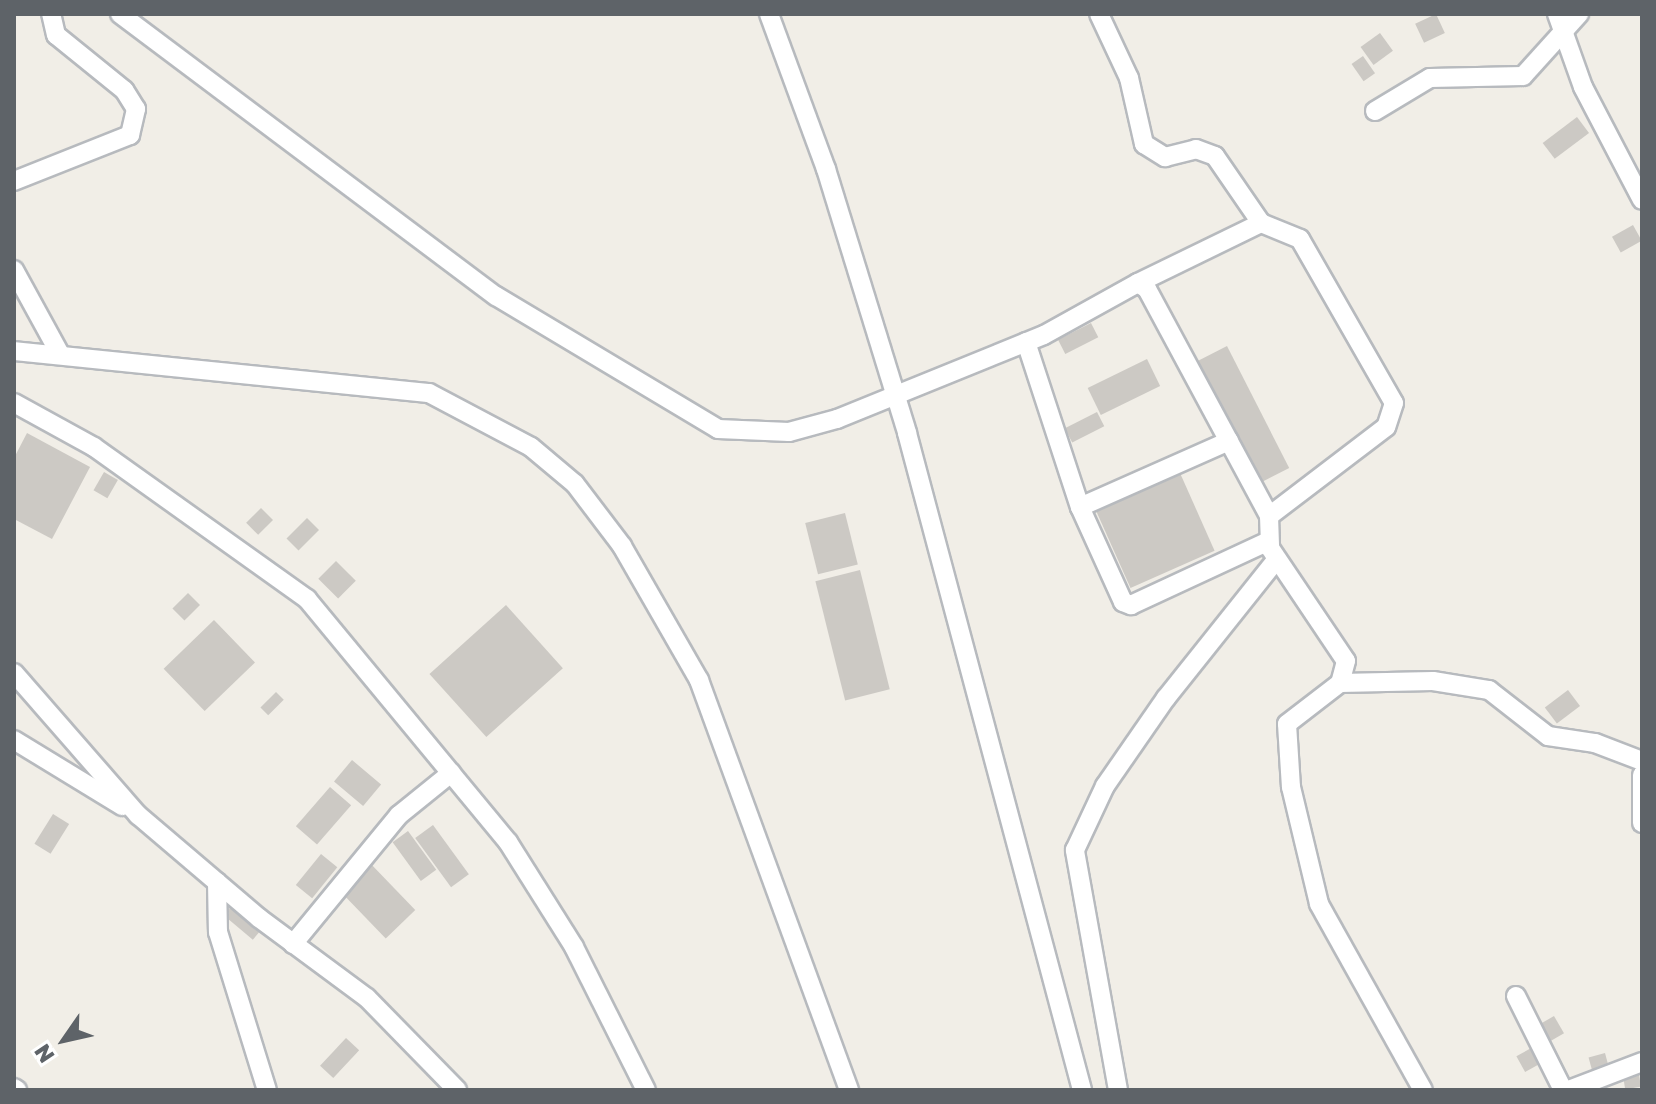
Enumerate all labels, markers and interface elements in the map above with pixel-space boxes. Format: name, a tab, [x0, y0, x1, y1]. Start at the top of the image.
north arrow	[24, 1000, 104, 1080]
text: N	[28, 1039, 60, 1068]

